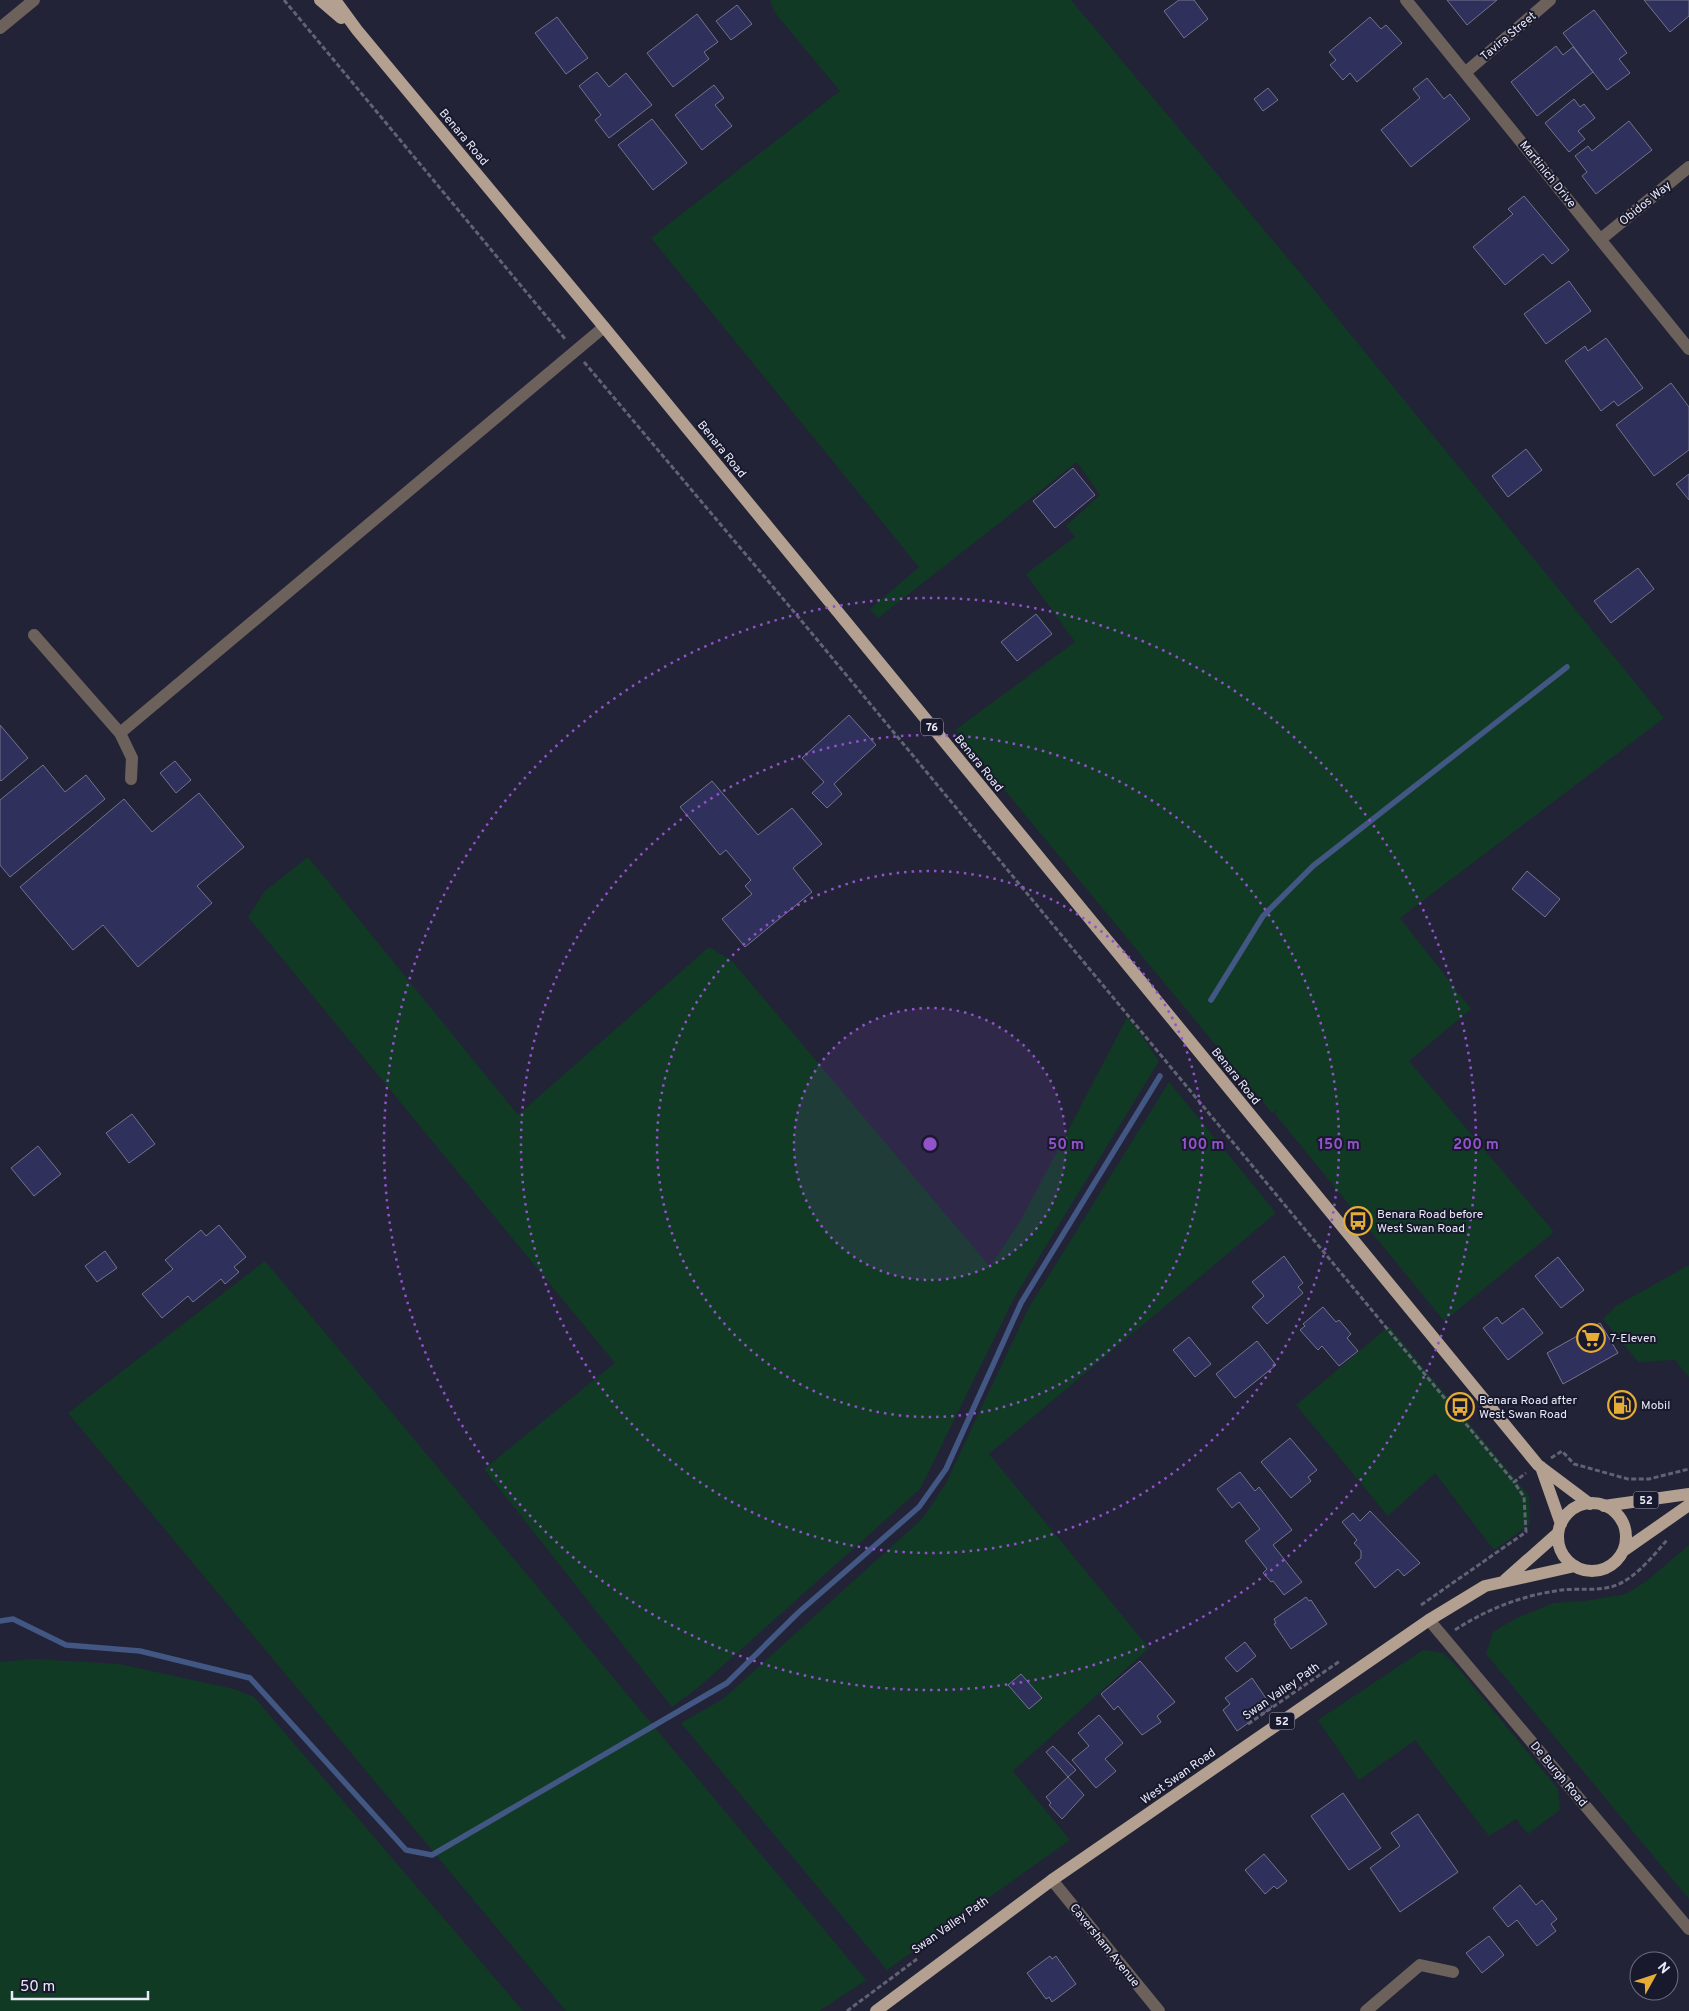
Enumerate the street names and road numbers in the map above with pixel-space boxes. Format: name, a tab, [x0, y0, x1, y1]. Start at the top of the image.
street label: Tavira Street	[1477, 9, 1540, 65]
street label: Benara Road	[435, 106, 492, 169]
street label: Martinich Drive	[1515, 138, 1579, 211]
street label: Obidos Way	[1616, 178, 1675, 230]
street label: Benara Road	[693, 418, 749, 482]
road number: 76	[921, 719, 943, 736]
street label: Benara Road	[950, 732, 1006, 796]
street label: Benara Road	[1207, 1045, 1263, 1109]
road number: 52	[1634, 1492, 1658, 1508]
street label: Swan Valley Path	[1240, 1659, 1323, 1724]
road number: 52	[1270, 1712, 1294, 1730]
street label: De Burgh Road	[1526, 1739, 1590, 1811]
street label: West Swan Road	[1138, 1745, 1219, 1809]
street label: Swan Valley Path	[909, 1893, 992, 1958]
street label: Caversham Avenue	[1066, 1901, 1143, 1991]

